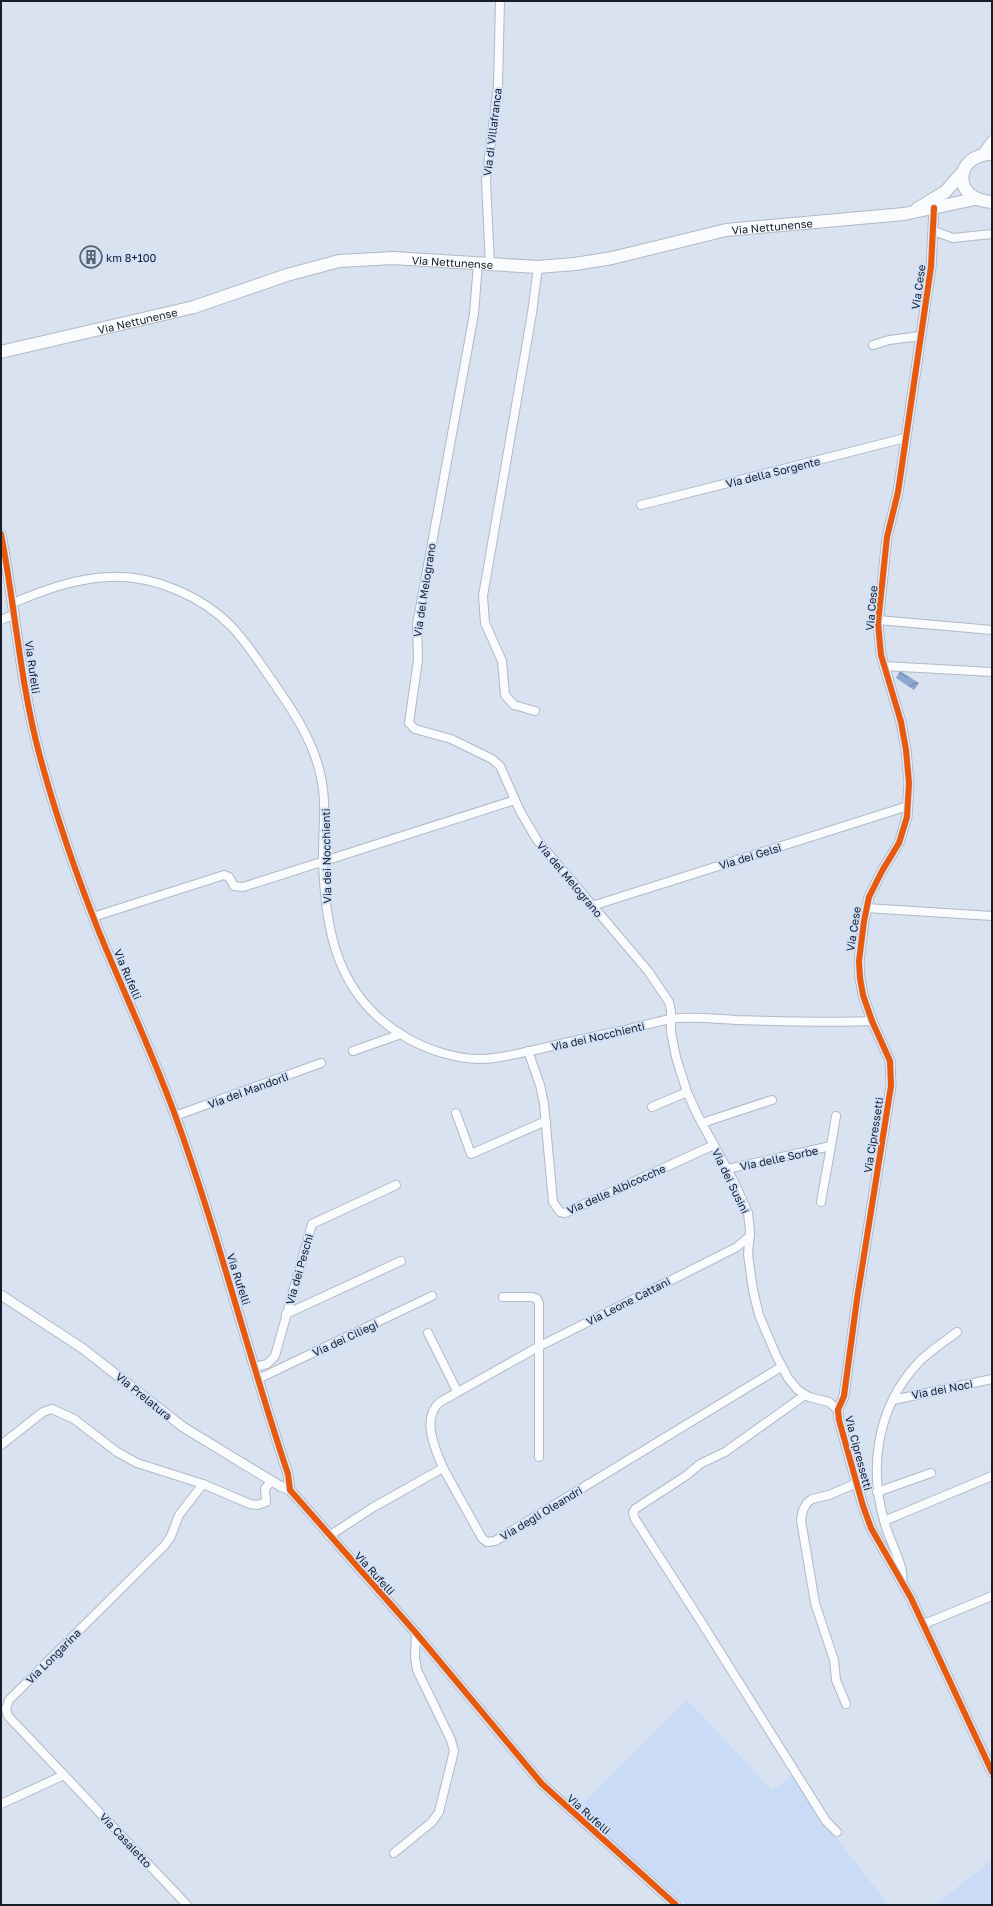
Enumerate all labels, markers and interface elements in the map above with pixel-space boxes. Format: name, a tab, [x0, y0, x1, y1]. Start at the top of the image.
street label: Via di Villafranca	[480, 87, 504, 177]
street label: Via Nettunense	[731, 216, 813, 236]
building icon: km 8+100	[78, 244, 104, 270]
place label: km 8+100	[106, 251, 157, 264]
street label: Via Nettunense	[411, 253, 494, 271]
street label: Via Cese	[908, 264, 928, 310]
street label: Via Nettunense	[96, 305, 179, 336]
street label: Via della Sorgente	[724, 454, 822, 490]
street label: Via del Melograno	[410, 542, 438, 638]
street label: Via Cese	[863, 585, 879, 631]
street label: Via Rufelli	[23, 640, 43, 694]
street label: Via dei Nocchienti	[319, 808, 333, 904]
street label: Via del Melograno	[534, 838, 606, 920]
street label: Via dei Gelsi	[717, 840, 783, 872]
street label: Via Cese	[843, 906, 863, 952]
street label: Via Rufelli	[112, 947, 144, 1001]
street label: Via dei Nocchienti	[550, 1019, 646, 1053]
street label: Via dei Mandorli	[206, 1069, 290, 1111]
street label: Via Cipressetti	[861, 1096, 885, 1174]
street label: Via delle Sorbe	[739, 1143, 819, 1173]
street label: Via dei Susini	[710, 1147, 752, 1215]
street label: Via delle Albicocche	[565, 1161, 667, 1217]
street label: Via dei Peschi	[283, 1232, 315, 1306]
street label: Via Rufelli	[225, 1252, 253, 1306]
street label: Via Leone Cattani	[584, 1274, 672, 1328]
street label: Via dei Ciliegi	[310, 1317, 380, 1359]
street label: Via Prelatura	[113, 1370, 175, 1422]
street label: Via dei Noci	[910, 1377, 974, 1401]
street label: Via Cipressetti	[843, 1414, 875, 1492]
street label: Via degli Oleandri	[498, 1483, 584, 1543]
street label: Via Rufelli	[352, 1549, 398, 1597]
street label: Via Longarina	[23, 1626, 83, 1686]
street label: Via Rufelli	[565, 1791, 613, 1837]
street label: Via Casaletto	[97, 1810, 155, 1870]

